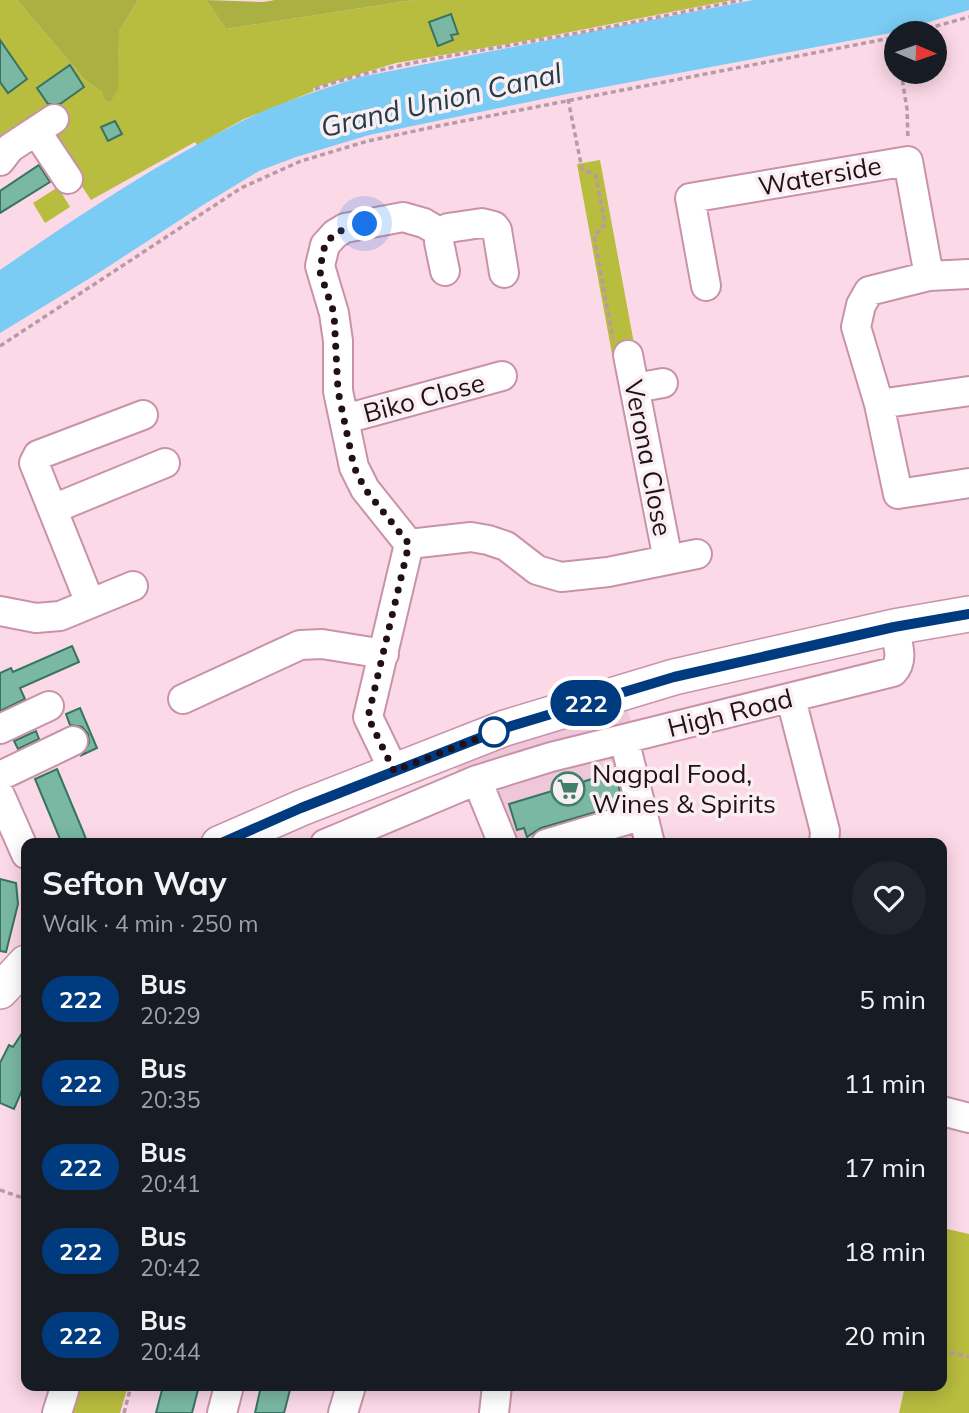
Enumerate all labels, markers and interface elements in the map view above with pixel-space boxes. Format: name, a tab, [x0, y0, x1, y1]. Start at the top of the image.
north arrow	[884, 21, 947, 84]
map controls	[884, 21, 947, 84]
water label: Grand Union Canal	[317, 55, 565, 144]
street label: Waterside	[756, 148, 884, 203]
your location	[347, 206, 382, 241]
street label: Biko Close	[360, 365, 488, 430]
street label: Verona Close	[617, 377, 680, 539]
line badge: 222	[546, 680, 626, 726]
street label: High Road	[664, 681, 796, 744]
text: 222	[564, 688, 608, 718]
unlabelled marker	[479, 717, 509, 747]
place label: Nagpal Food, Wines & Spirits	[592, 757, 776, 820]
supermarket icon: Nagpal Food, Wines & Spirits	[549, 770, 587, 808]
button: heart	[852, 861, 926, 935]
text: Sefton Way	[42, 862, 227, 903]
text: Walk · 4 min · 250 m	[42, 909, 259, 938]
text: Bus	[140, 968, 186, 1001]
text: 5 min	[859, 983, 926, 1016]
text: 222	[59, 984, 102, 1014]
text: 20:29	[140, 1001, 200, 1030]
text: Bus	[140, 1052, 186, 1085]
text: 11 min	[844, 1067, 926, 1100]
text: 222	[59, 1068, 102, 1098]
text: 20:35	[140, 1085, 200, 1114]
text: Bus	[140, 1136, 186, 1169]
text: 17 min	[844, 1151, 926, 1184]
text: 222	[59, 1152, 102, 1182]
text: 20:41	[140, 1169, 200, 1198]
text: Bus	[140, 1220, 186, 1253]
text: 18 min	[844, 1235, 926, 1268]
text: 222	[59, 1236, 102, 1266]
text: 20:42	[140, 1253, 200, 1282]
text: Bus	[140, 1304, 186, 1337]
text: 20 min	[844, 1319, 926, 1352]
text: 222	[59, 1320, 102, 1350]
text: 20:44	[140, 1337, 200, 1366]

